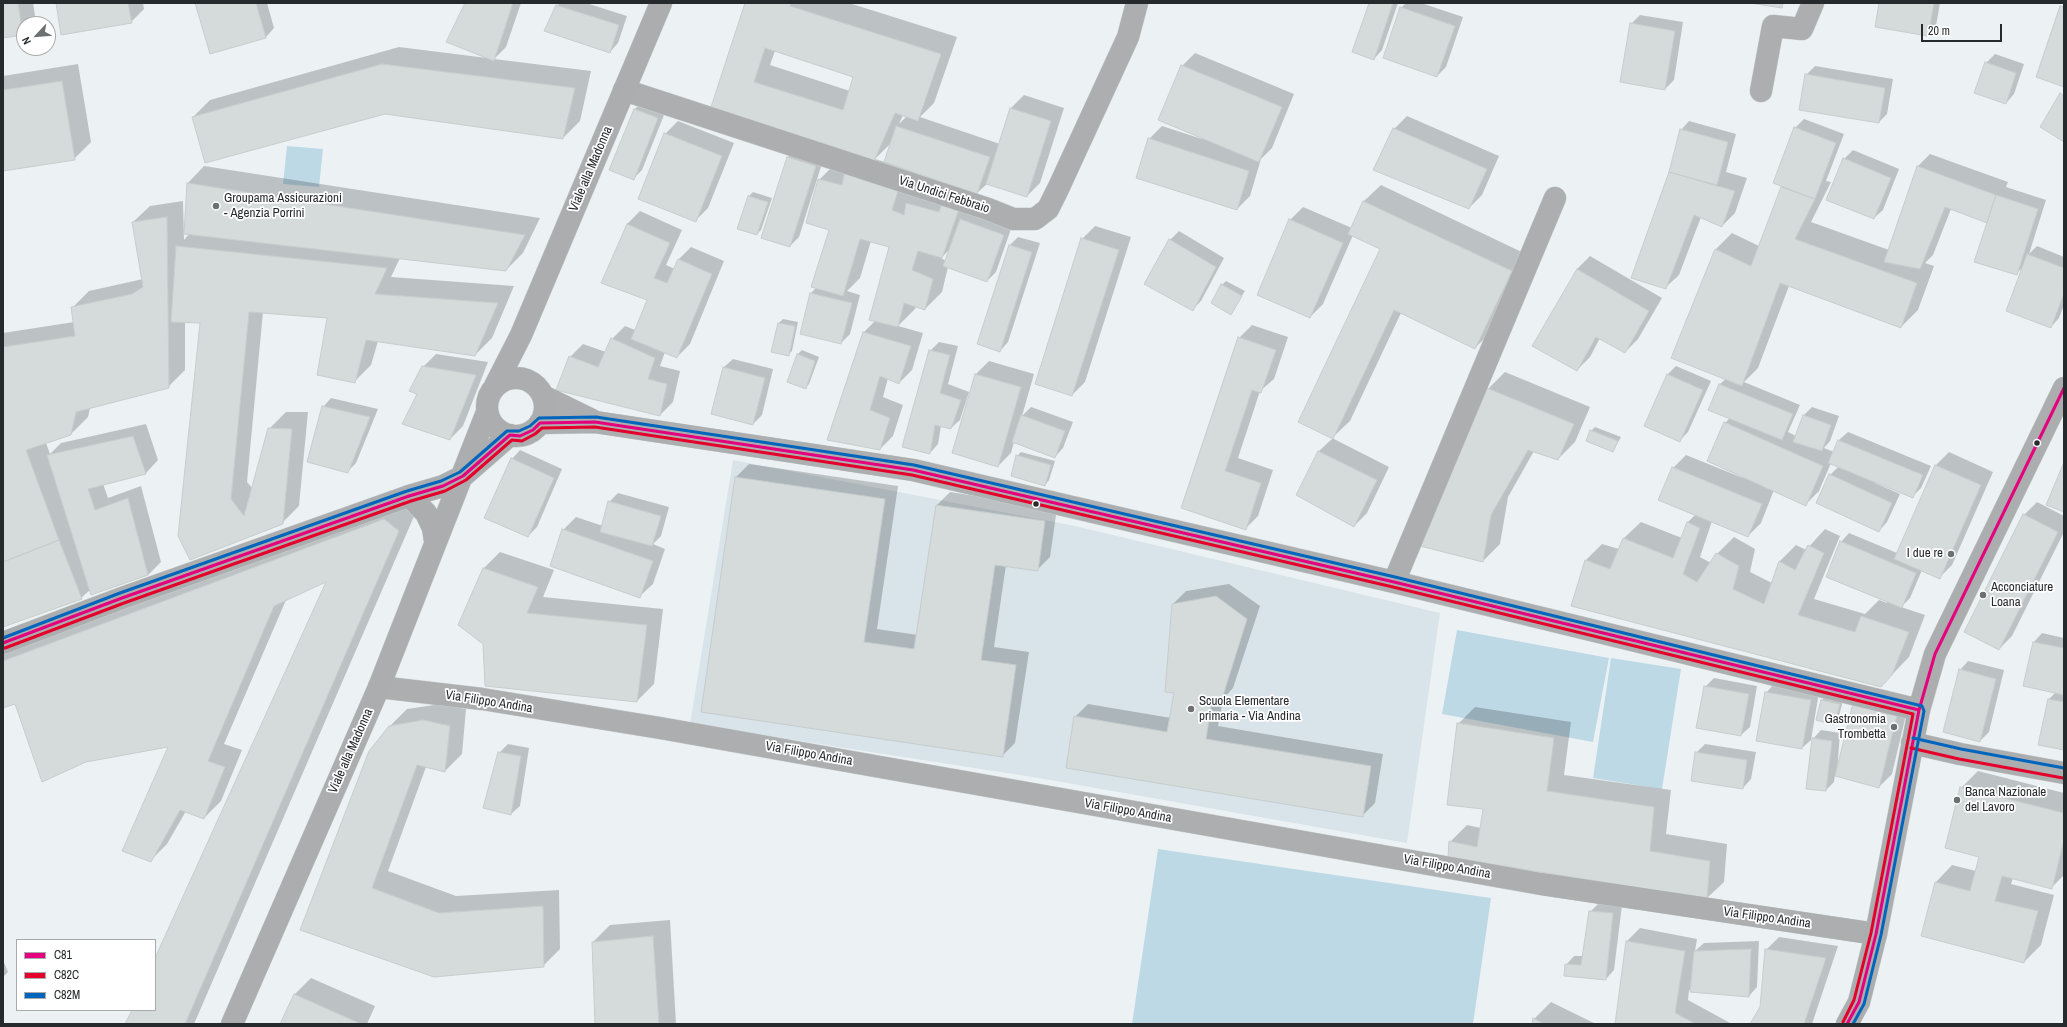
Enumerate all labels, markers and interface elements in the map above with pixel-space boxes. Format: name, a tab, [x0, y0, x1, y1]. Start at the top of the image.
north arrow	[16, 16, 56, 56]
scale bar	[1923, 16, 2004, 42]
text: 20 m	[1928, 23, 1950, 39]
text: N	[18, 35, 34, 47]
street label: Viale alla Madonna	[566, 124, 616, 214]
street label: Via Undici Febbraio	[897, 173, 991, 217]
place label: Groupama Assicurazioni - Agenzia Porrini	[224, 191, 342, 222]
marker: Groupama Assicurazioni - Agenzia Porrini	[211, 201, 221, 211]
unlabelled marker	[2032, 438, 2042, 448]
unlabelled marker	[1031, 499, 1041, 509]
place label: I due re	[1907, 546, 1943, 562]
marker: I due re	[1946, 549, 1956, 559]
place label: Acconciature Loana	[1991, 580, 2053, 611]
marker: Acconciature Loana	[1978, 590, 1988, 600]
street label: Via Filippo Andina	[444, 687, 534, 717]
place label: Scuola Elementare primaria - Via Andina	[1199, 694, 1301, 725]
marker: Scuola Elementare primaria - Via Andina	[1186, 704, 1196, 714]
street label: Viale alla Madonna	[325, 706, 377, 796]
place label: Gastronomia Trombetta	[1824, 712, 1886, 743]
marker: Gastronomia Trombetta	[1889, 722, 1899, 732]
street label: Via Filippo Andina	[764, 739, 854, 769]
place label: Banca Nazionale del Lavoro	[1965, 785, 2046, 816]
marker: Banca Nazionale del Lavoro	[1952, 795, 1962, 805]
street label: Via Filippo Andina	[1083, 796, 1173, 826]
street label: Via Filippo Andina	[1402, 852, 1492, 882]
street label: Via Filippo Andina	[1722, 904, 1812, 932]
legend	[16, 939, 156, 1011]
text: C81	[54, 947, 72, 963]
text: C82C	[54, 967, 79, 983]
text: C82M	[54, 987, 80, 1003]

